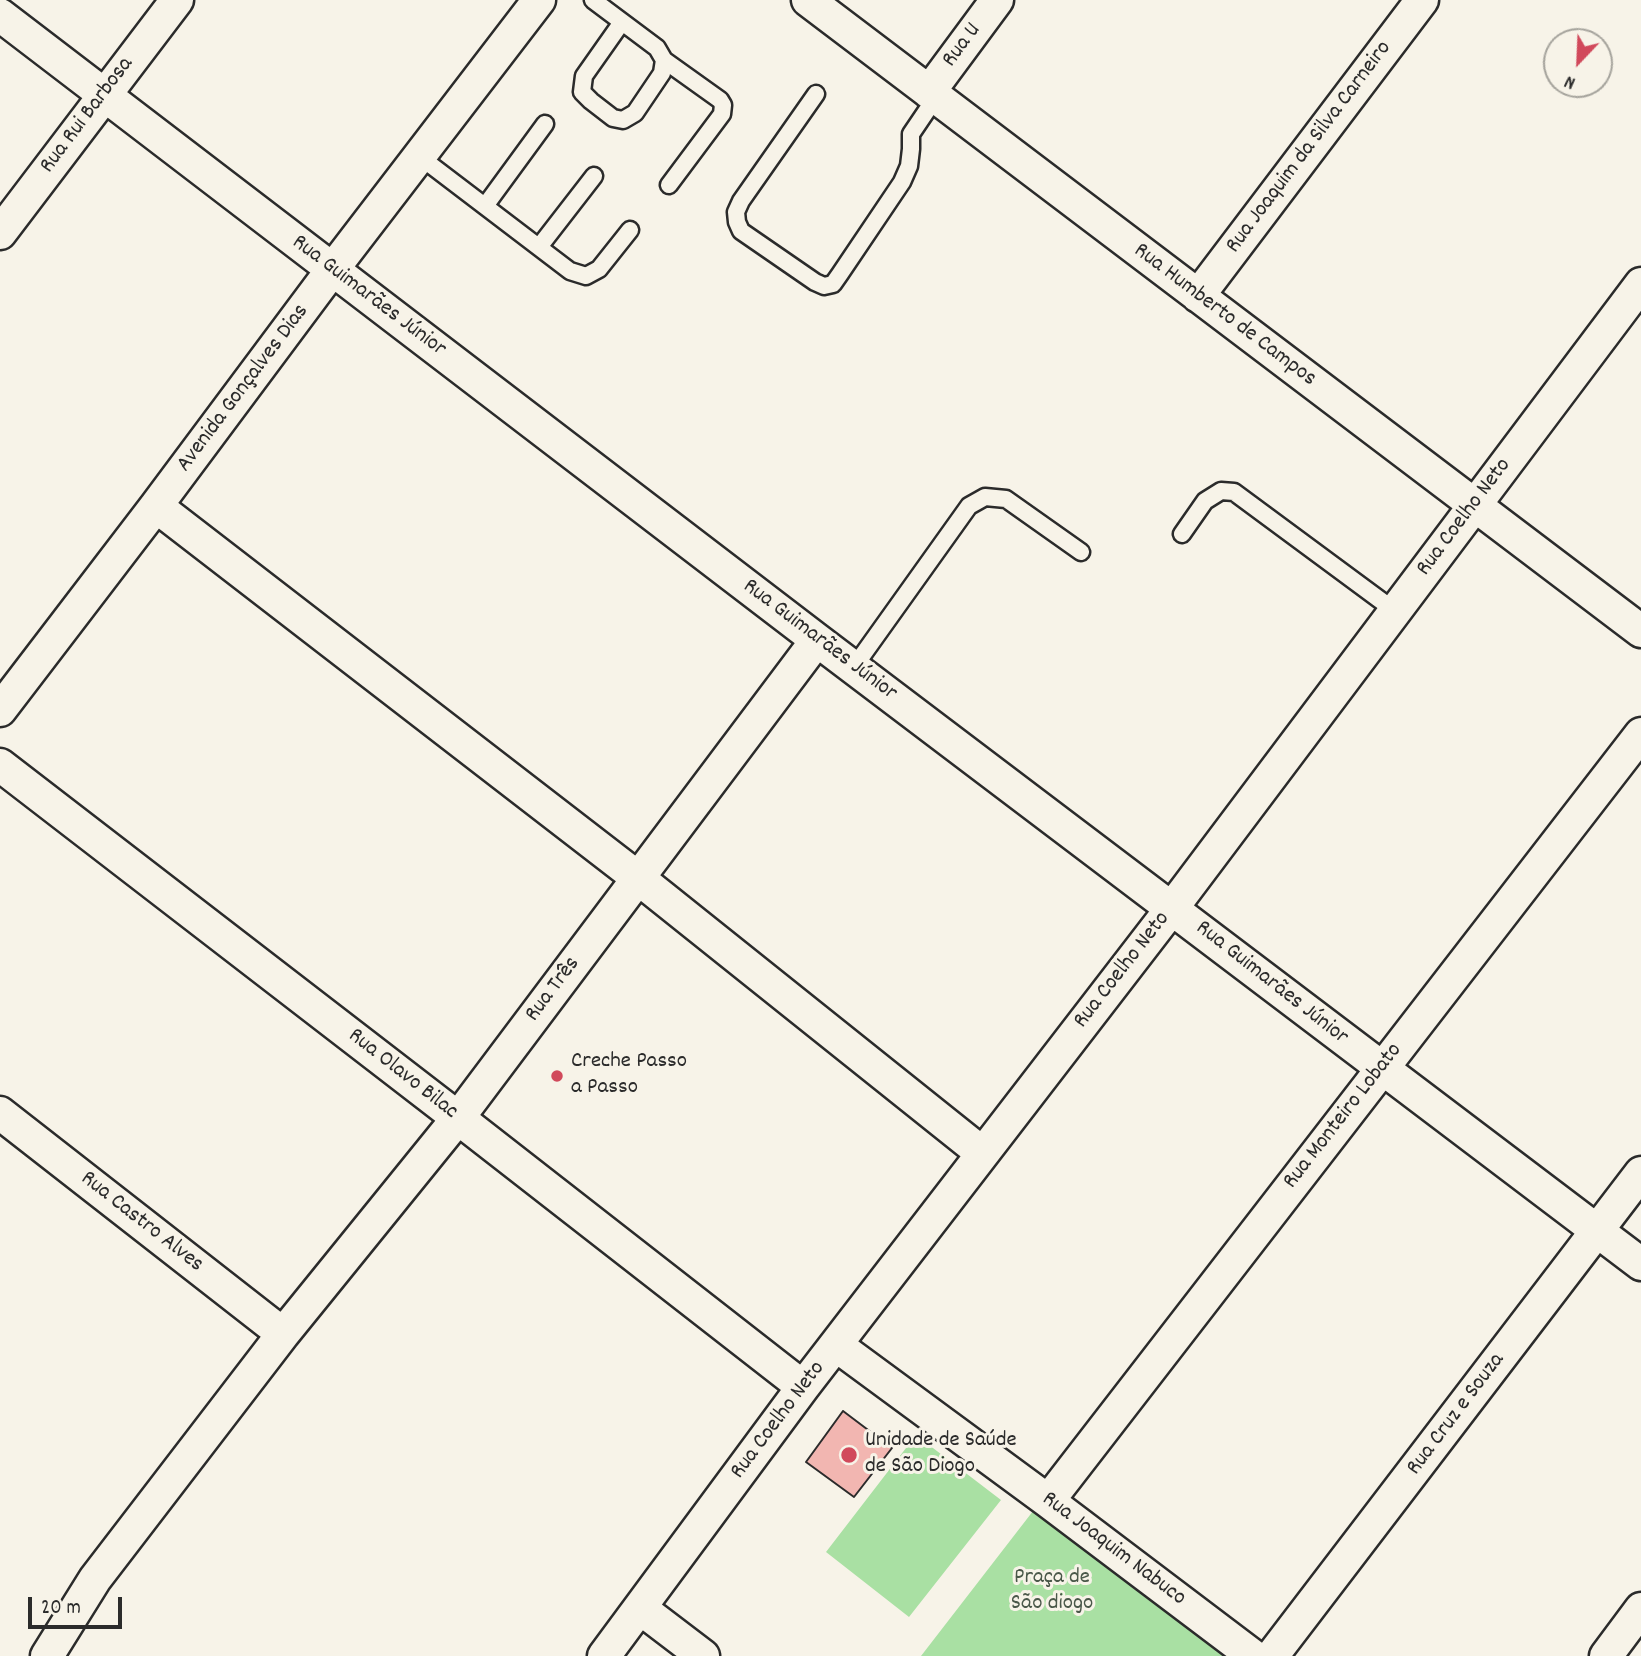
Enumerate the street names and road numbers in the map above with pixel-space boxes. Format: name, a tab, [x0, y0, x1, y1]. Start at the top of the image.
street label: Rua U	[937, 18, 989, 74]
street label: Rua Joaquim da Silva Carneiro	[1221, 36, 1399, 260]
street label: Rua Rui Barbosa	[35, 52, 141, 180]
street label: Rua Guimarães Júnior	[285, 230, 451, 364]
street label: Rua Humberto de Campos	[1127, 238, 1321, 394]
street label: Avenida Gonçalves Dias	[172, 300, 316, 478]
street label: Rua Coelho Neto	[1412, 454, 1518, 582]
street label: Rua Guimarães Júnior	[736, 574, 902, 708]
street label: Rua Coelho Neto	[1069, 907, 1177, 1035]
street label: Rua Guimarães Júnior	[1189, 916, 1353, 1052]
street label: Rua Três	[521, 952, 587, 1028]
street label: Rua Olavo Bilac	[341, 1023, 463, 1127]
street label: Rua Monteiro Lobato	[1278, 1039, 1410, 1195]
street label: Rua Castro Alves	[74, 1166, 208, 1280]
street label: Rua Cruz e Souza	[1402, 1348, 1512, 1482]
street label: Rua Coelho Neto	[726, 1357, 832, 1485]
street label: Rua Joaquim Nabuco	[1035, 1487, 1191, 1613]

